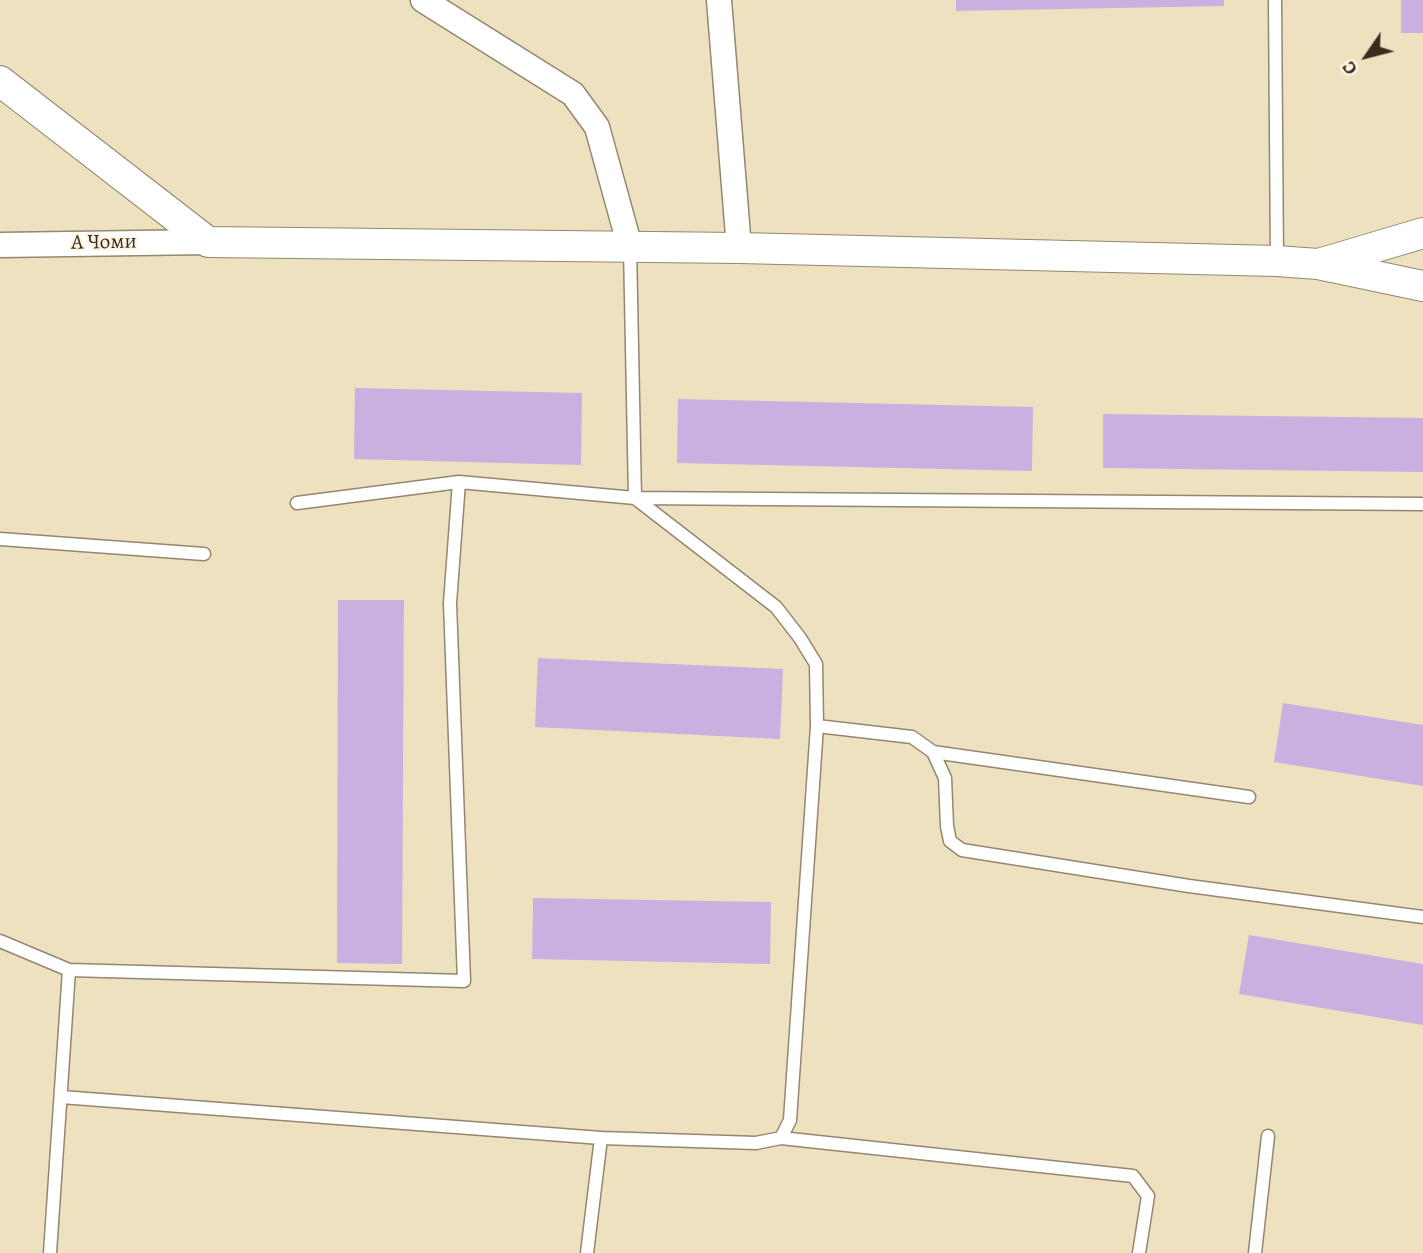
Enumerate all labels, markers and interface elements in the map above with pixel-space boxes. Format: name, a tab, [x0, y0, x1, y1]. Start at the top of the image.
north arrow	[1332, 21, 1402, 91]
text: С	[1336, 56, 1364, 80]
street label: А Чоми	[71, 230, 137, 256]

